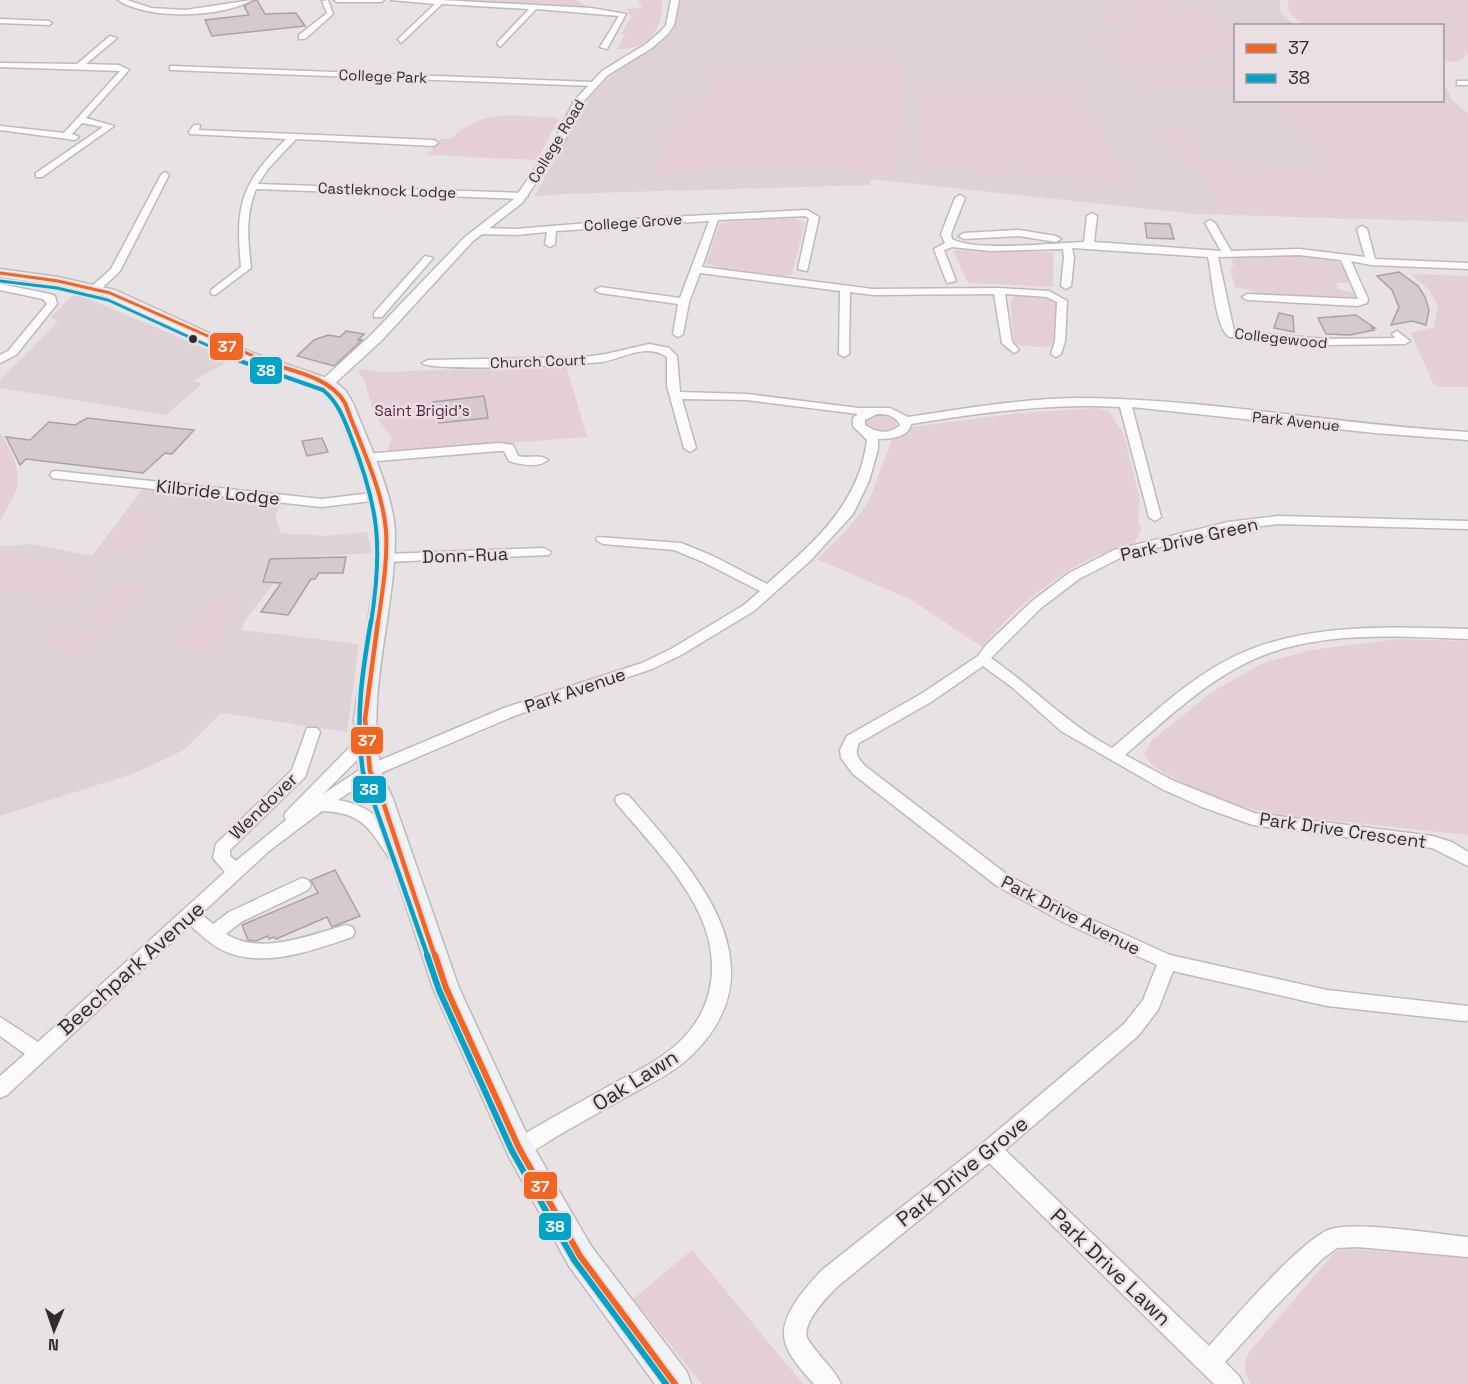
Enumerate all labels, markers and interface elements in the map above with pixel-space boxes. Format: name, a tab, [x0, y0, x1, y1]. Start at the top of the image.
legend	[1234, 24, 1444, 102]
text: 37	[1288, 36, 1309, 59]
street label: College Park	[338, 65, 428, 87]
text: 38	[1288, 66, 1310, 89]
street label: College Road	[524, 96, 588, 186]
street label: Castleknock Lodge	[318, 178, 457, 202]
street label: College Grove	[583, 209, 683, 235]
street label: Collegewood	[1233, 324, 1329, 352]
line badge: 37	[209, 332, 244, 361]
unlabelled marker	[187, 333, 199, 345]
text: 37	[218, 336, 236, 357]
street label: Church Court	[490, 350, 586, 372]
line badge: 38	[249, 356, 283, 385]
text: 38	[256, 360, 276, 381]
park label: Saint Brigid's	[374, 401, 470, 420]
street label: Park Avenue	[1251, 407, 1341, 435]
street label: Kilbride Lodge	[155, 474, 281, 510]
street label: Park Drive Green	[1118, 512, 1260, 566]
street label: Donn-Rua	[422, 542, 508, 568]
street label: Park Avenue	[521, 662, 629, 718]
line badge: 37	[350, 726, 384, 755]
text: 37	[358, 730, 376, 751]
street label: Wendover	[224, 768, 302, 844]
line badge: 38	[352, 775, 387, 804]
text: 38	[359, 779, 379, 800]
street label: Park Drive Crescent	[1258, 807, 1428, 853]
street label: Park Drive Avenue	[998, 870, 1144, 960]
street label: Beechpark Avenue	[52, 895, 210, 1041]
street label: Oak Lawn	[587, 1043, 683, 1117]
street label: Park Drive Grove	[891, 1110, 1033, 1232]
line badge: 37	[523, 1171, 558, 1200]
text: 37	[531, 1176, 549, 1197]
street label: Park Drive Lawn	[1045, 1202, 1177, 1332]
line badge: 38	[538, 1212, 572, 1241]
text: 38	[545, 1216, 565, 1237]
north arrow	[24, 1300, 84, 1360]
text: N	[48, 1334, 59, 1355]

